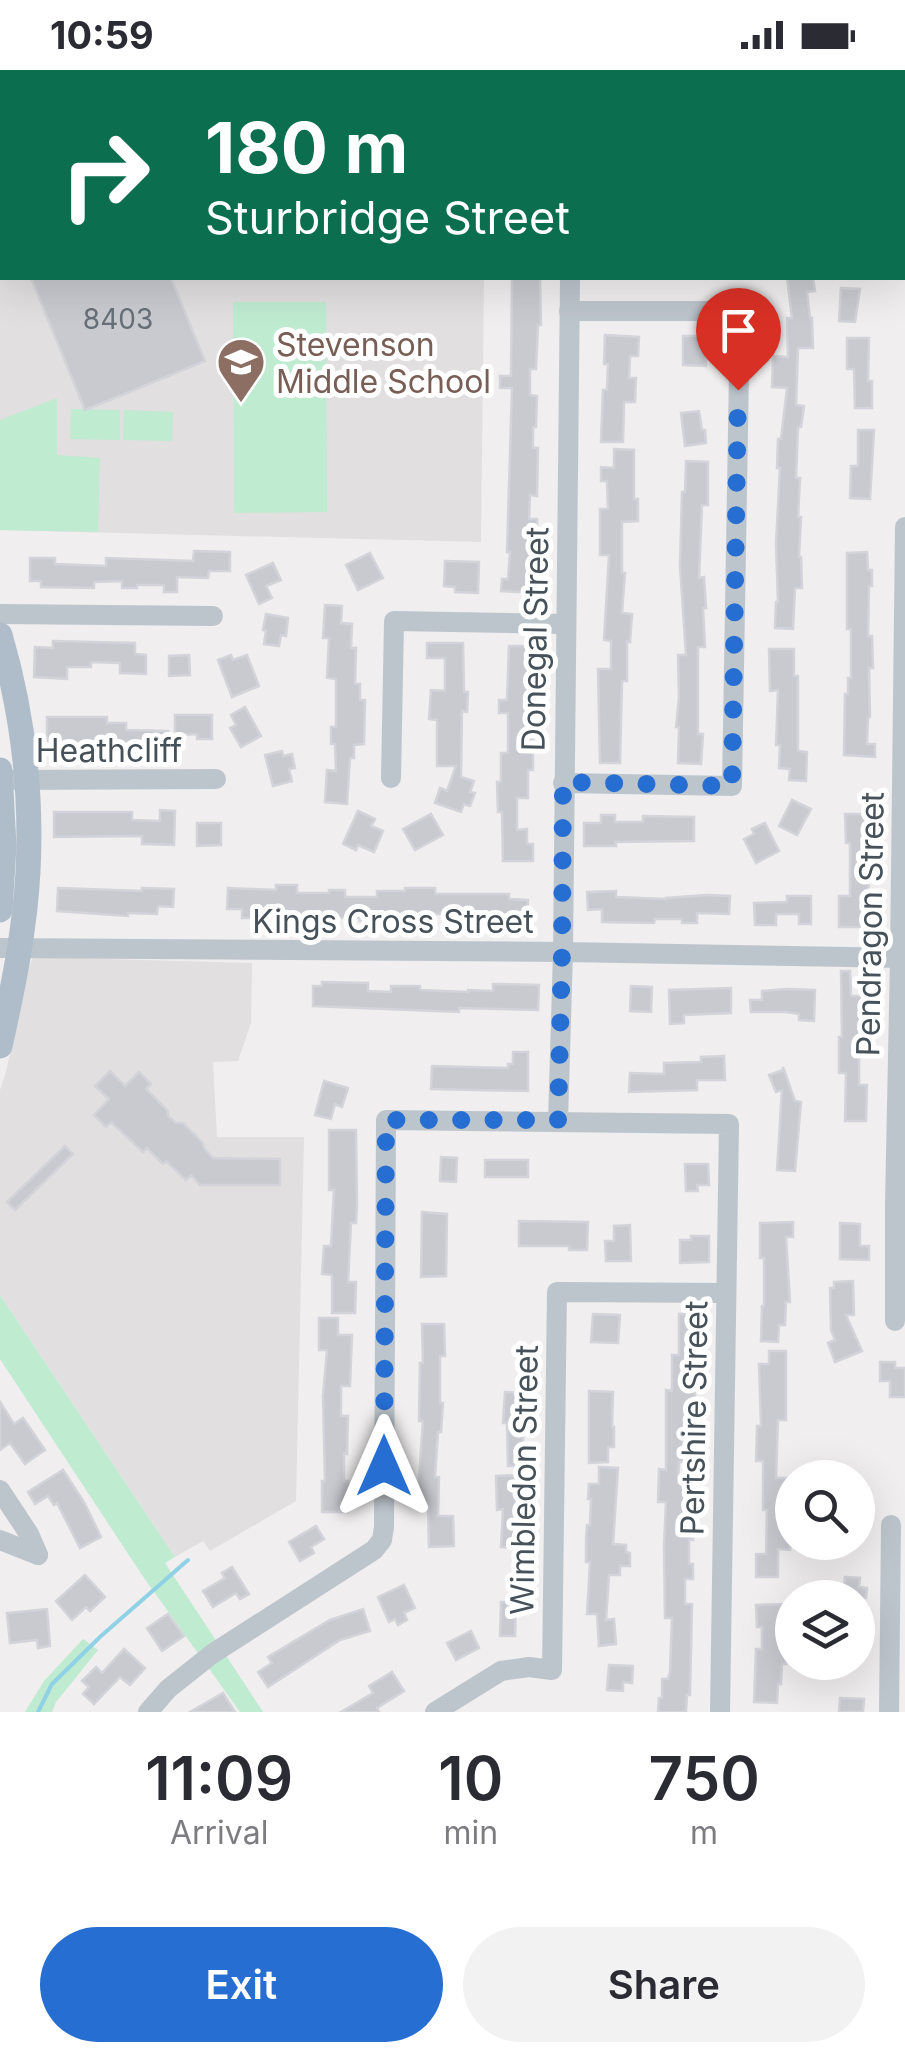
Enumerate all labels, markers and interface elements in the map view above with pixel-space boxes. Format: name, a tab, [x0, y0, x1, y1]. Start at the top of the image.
text: 10:59	[50, 12, 154, 58]
text: 180 m	[205, 105, 408, 190]
icon: right	[40, 110, 170, 240]
text: Sturbridge Street	[205, 190, 570, 245]
pin	[696, 288, 781, 391]
house number: 8403	[83, 302, 153, 336]
icon: arrive	[711, 303, 766, 358]
place label: Stevenson Middle School	[276, 325, 491, 401]
school or university icon: Stevenson Middle School	[215, 336, 267, 404]
street label: Donegal Street	[514, 526, 556, 752]
street label: Heathcliff	[36, 731, 182, 770]
street label: Pendragon Street	[848, 791, 892, 1057]
street label: Kings Cross Street	[252, 902, 534, 941]
street label: Pertshire Street	[672, 1300, 716, 1536]
street label: Wimbledon Street	[502, 1345, 546, 1615]
position arrow	[332, 1414, 436, 1518]
map controls	[775, 1460, 875, 1680]
button: search	[775, 1460, 875, 1560]
button: layers	[775, 1580, 875, 1680]
text: 11:09	[145, 1742, 293, 1814]
text: 10	[438, 1742, 503, 1814]
text: 750	[648, 1742, 760, 1814]
text: Arrival	[170, 1813, 268, 1852]
text: min	[443, 1813, 498, 1852]
text: m	[690, 1813, 718, 1852]
button: Exit	[40, 1927, 443, 2042]
button: Share	[463, 1927, 865, 2042]

